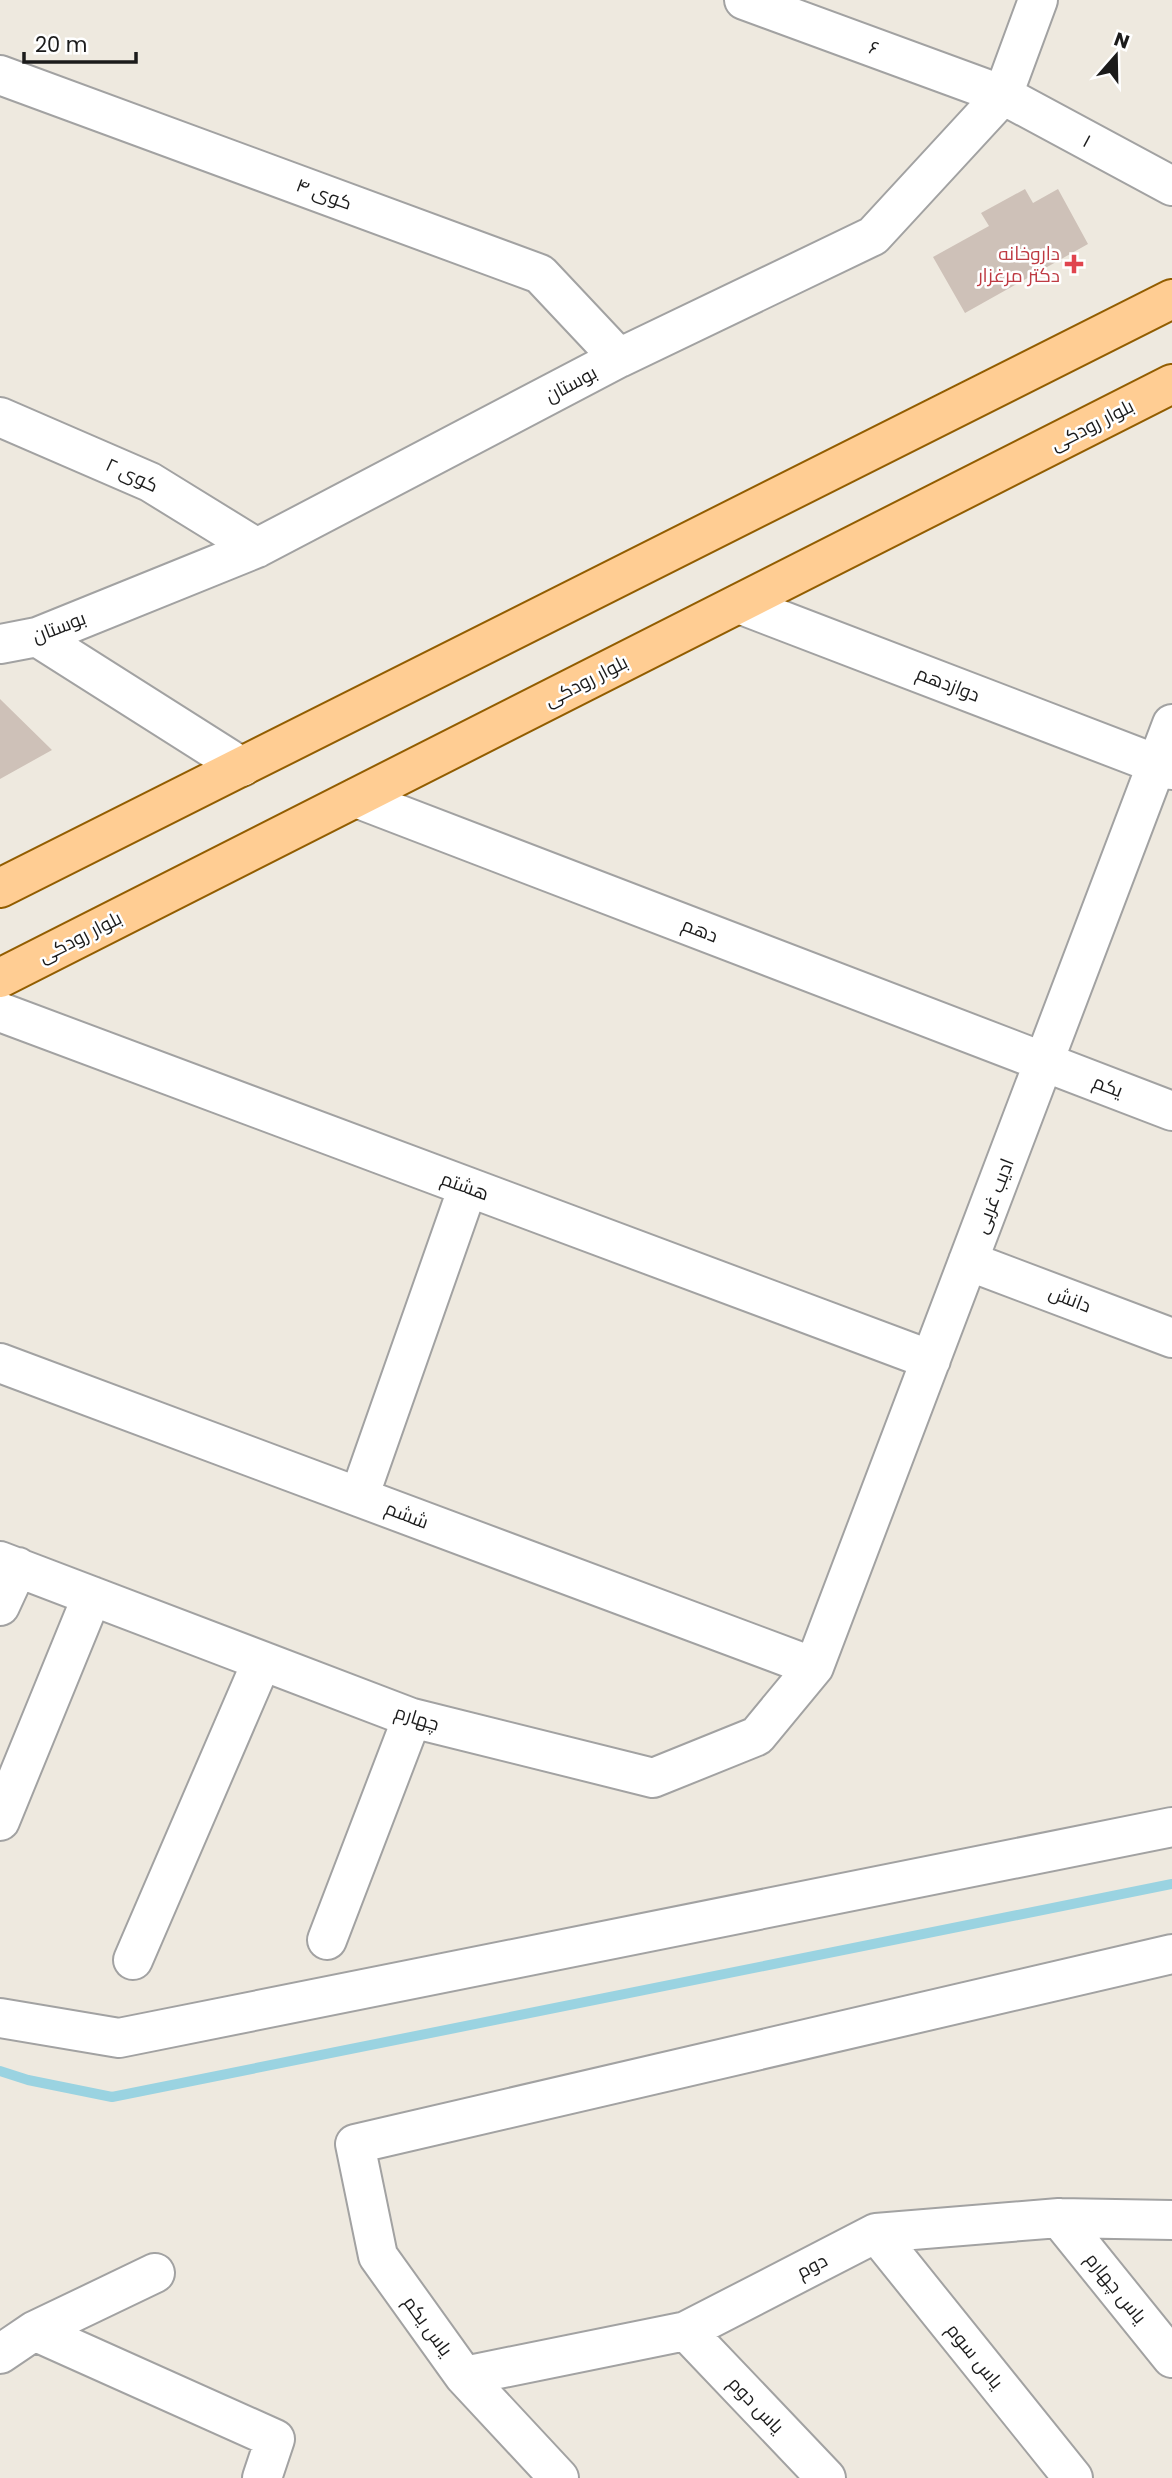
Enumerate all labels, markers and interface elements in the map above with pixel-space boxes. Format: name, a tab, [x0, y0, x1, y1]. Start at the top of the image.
scale bar	[24, 21, 136, 65]
north arrow	[1081, 21, 1151, 91]
text: N	[1110, 25, 1133, 56]
text: 20 m	[35, 30, 88, 59]
street label: ۶	[865, 34, 883, 62]
street label: ۱	[1078, 128, 1096, 154]
street label: کوی ۴	[292, 171, 356, 217]
place label: داروخانه دکتر مرغزار	[977, 240, 1060, 289]
marker: داروخانه دکتر مرغزار	[1066, 256, 1082, 272]
street label: بوستان	[540, 359, 602, 409]
street label: بلوار رودکی	[1046, 392, 1138, 458]
street label: کوی ۲	[101, 451, 163, 499]
street label: بوستان	[28, 604, 90, 650]
street label: بلوار رودکی	[540, 648, 632, 714]
street label: دوازدهم	[912, 659, 984, 709]
street label: بلوار رودکی	[34, 904, 126, 970]
street label: دهم	[678, 911, 722, 949]
street label: یکم	[1089, 1068, 1127, 1104]
street label: ادیب غربی	[967, 1154, 1021, 1238]
street label: هشتم	[437, 1165, 493, 1207]
street label: دانش	[1045, 1279, 1095, 1319]
street label: ششم	[381, 1494, 433, 1536]
street label: چهارم	[391, 1698, 443, 1738]
street label: دوم	[792, 2247, 832, 2285]
street label: یاس چهارم	[1079, 2247, 1153, 2329]
street label: یاس یکم	[397, 2290, 459, 2362]
street label: یاس سوم	[940, 2317, 1010, 2395]
street label: یاس دوم	[722, 2370, 790, 2440]

